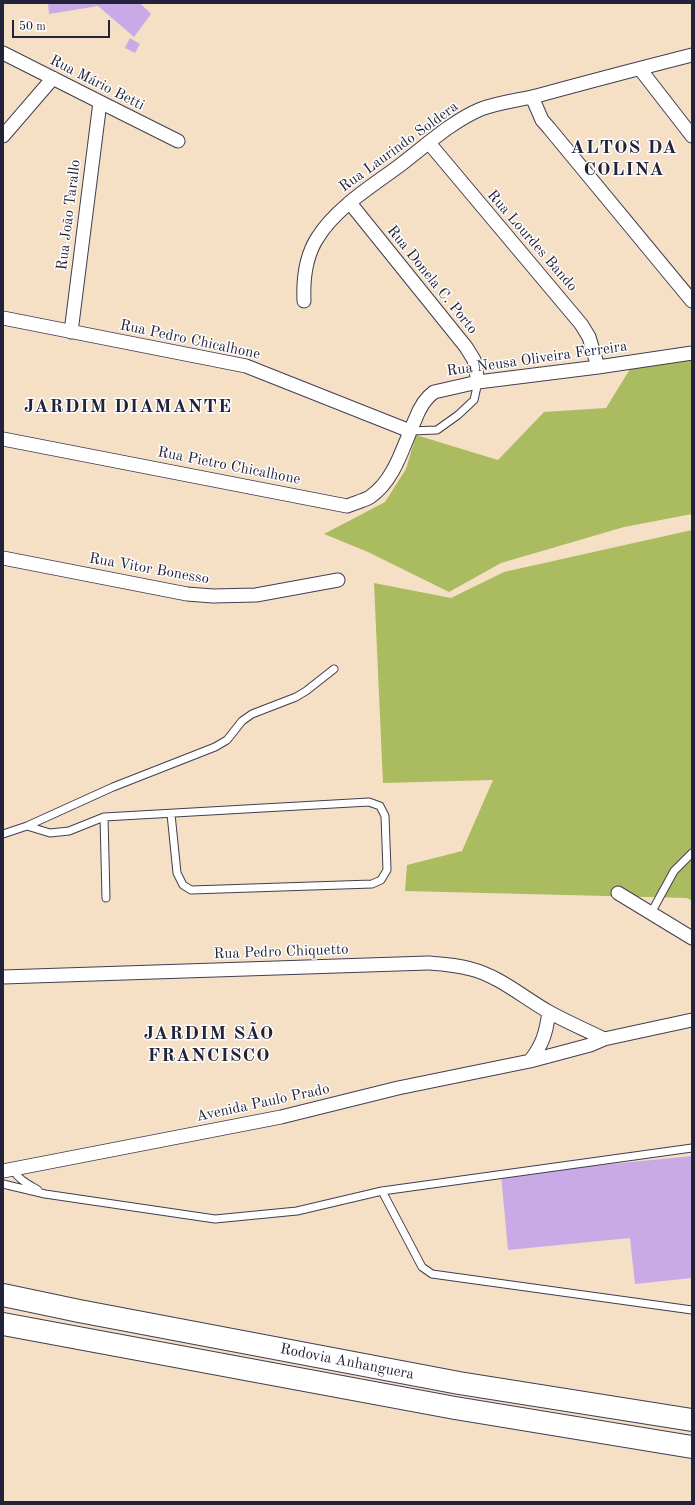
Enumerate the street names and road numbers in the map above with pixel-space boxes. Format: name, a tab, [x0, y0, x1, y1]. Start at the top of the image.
street label: Rua Mário Betti	[47, 51, 147, 115]
street label: Rua Laurindo Soldera	[336, 98, 462, 196]
street label: Rua João Tarallo	[53, 159, 85, 271]
street label: Rua Lourdes Bando	[483, 187, 581, 295]
street label: Rua Donela C. Porto	[383, 222, 481, 338]
street label: Rua Pedro Chicalhone	[118, 316, 262, 364]
street label: Rua Neusa Oliveira Ferreira	[446, 337, 628, 381]
street label: Rua Pietro Chicalhone	[156, 443, 302, 489]
street label: Rua Vitor Bonesso	[88, 550, 210, 588]
street label: Rua Pedro Chiquetto	[213, 941, 349, 963]
street label: Avenida Paulo Prado	[195, 1080, 331, 1126]
street label: Rodovia Anhanguera	[278, 1340, 416, 1384]

